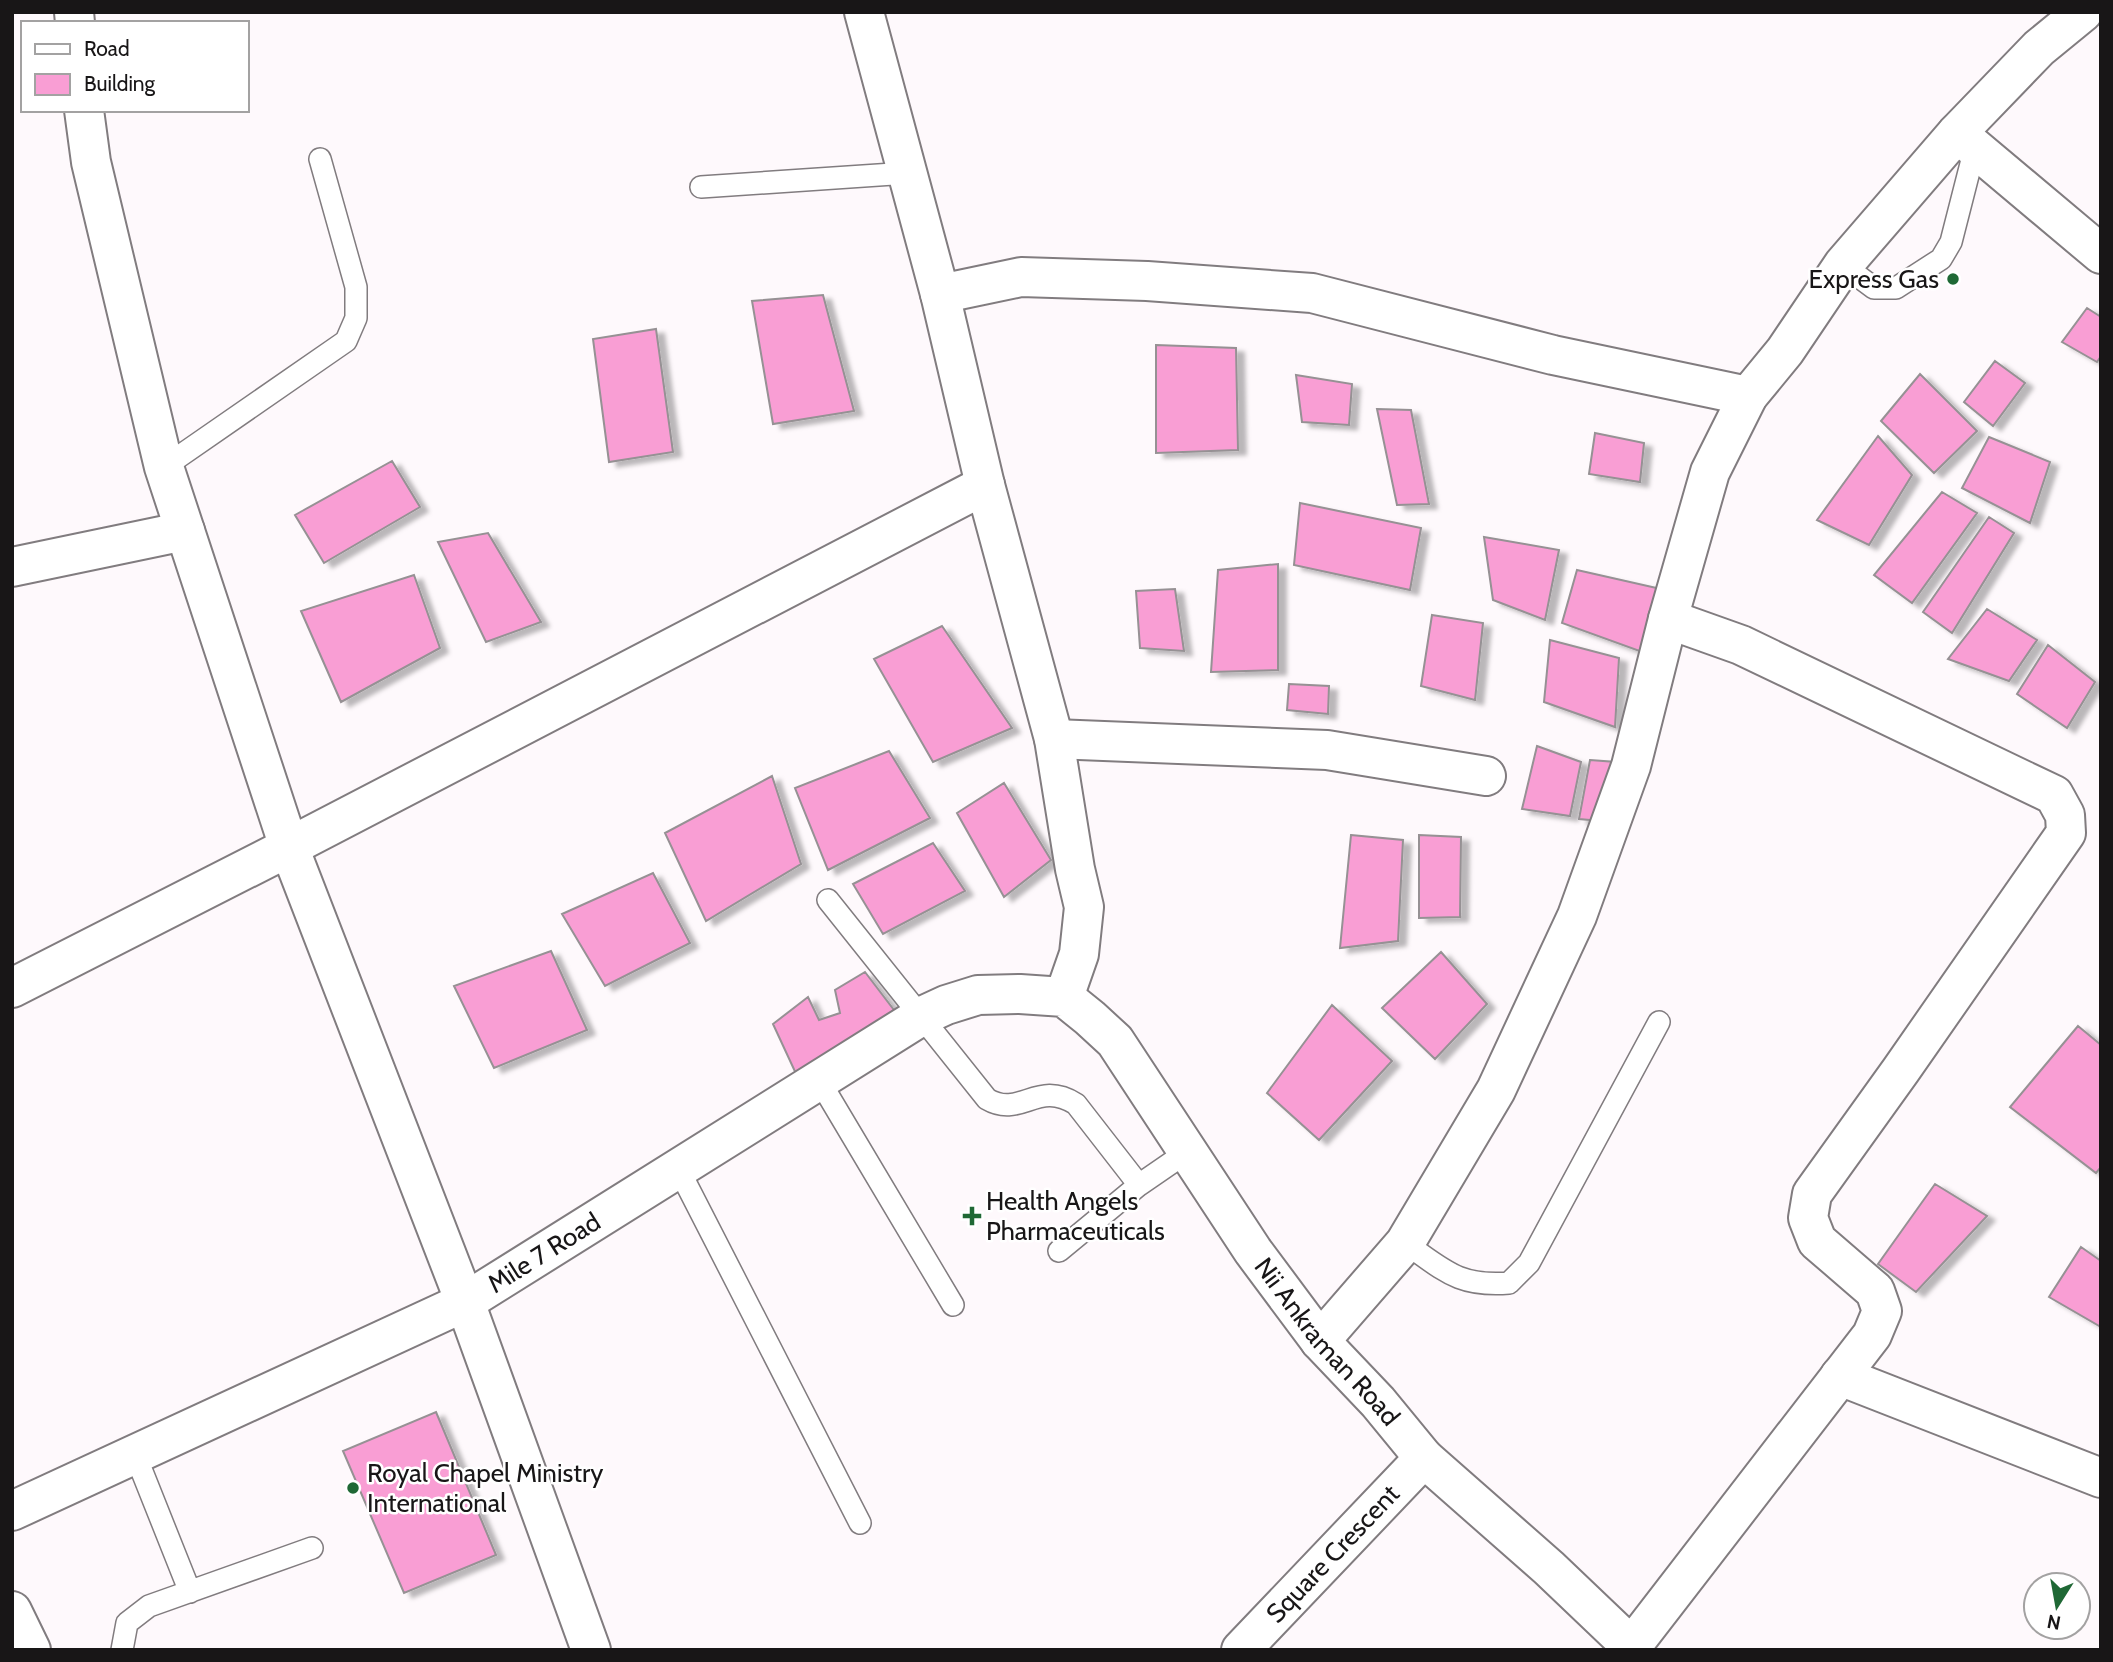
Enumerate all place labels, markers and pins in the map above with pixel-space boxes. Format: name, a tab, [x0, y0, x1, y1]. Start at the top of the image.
place label: Express Gas	[1809, 263, 1939, 295]
marker: Express Gas	[1945, 271, 1961, 287]
place label: Health Angels Pharmaceuticals	[986, 1185, 1165, 1247]
marker: Health Angels Pharmaceuticals	[964, 1208, 980, 1224]
place label: Royal Chapel Ministry International	[367, 1457, 603, 1519]
marker: Royal Chapel Ministry International	[345, 1480, 361, 1496]

